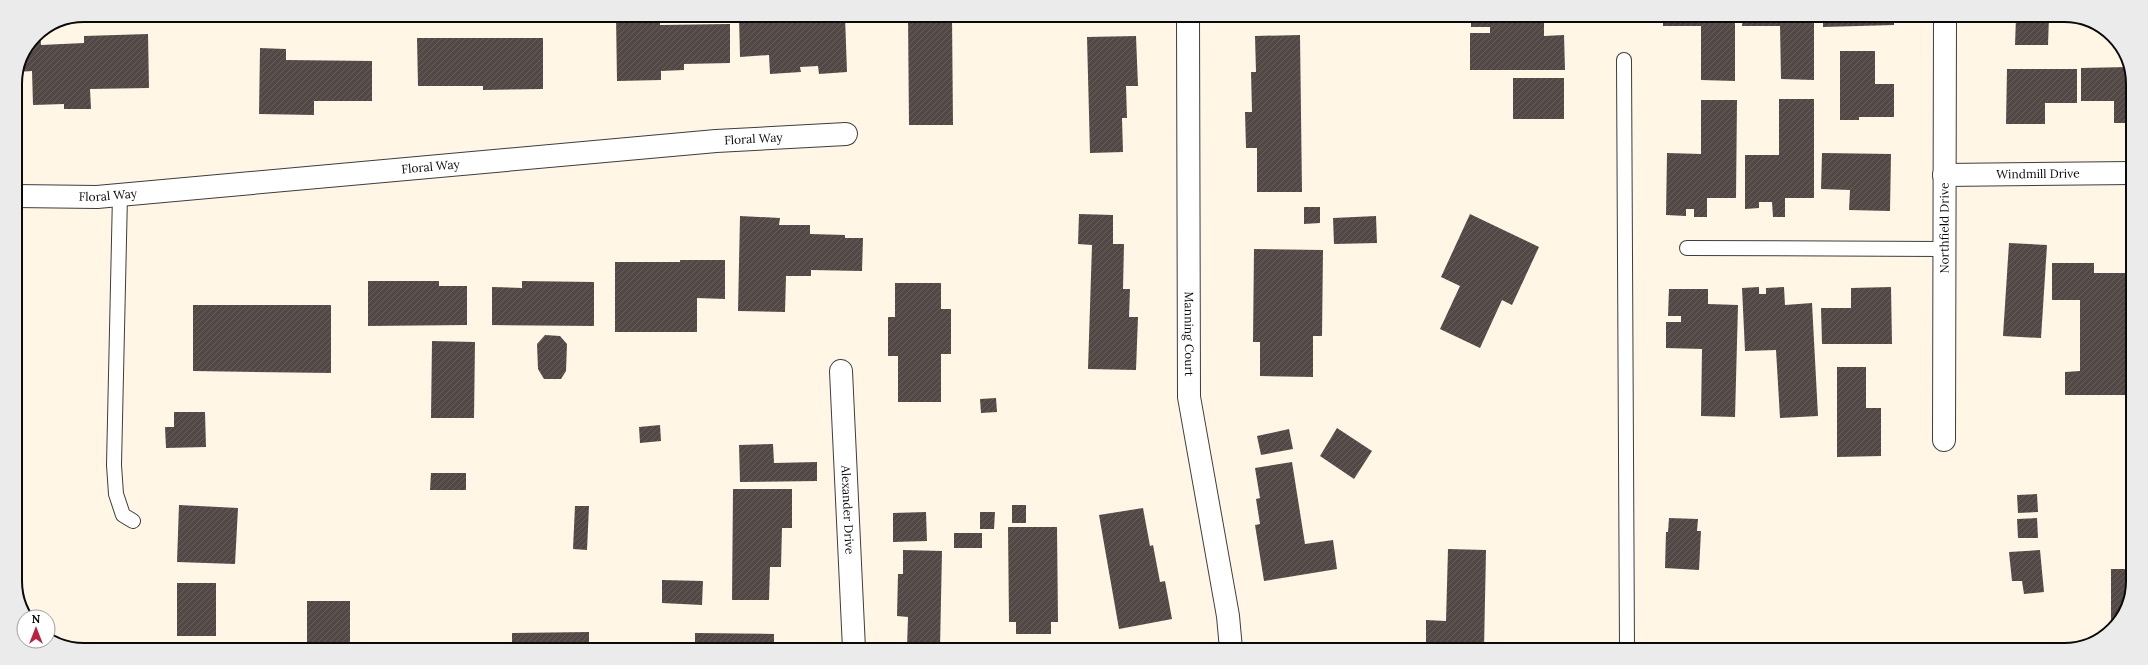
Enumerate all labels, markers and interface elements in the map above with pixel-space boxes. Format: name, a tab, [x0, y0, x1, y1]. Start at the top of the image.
street label: Floral Way	[724, 129, 784, 148]
street label: Floral Way	[401, 156, 461, 176]
street label: Windmill Drive	[1996, 166, 2080, 181]
street label: Northfield Drive	[1936, 182, 1952, 273]
street label: Floral Way	[79, 185, 138, 204]
street label: Manning Court	[1182, 292, 1197, 377]
street label: Alexander Drive	[838, 464, 858, 555]
north arrow	[16, 609, 56, 649]
text: N	[32, 612, 41, 626]

